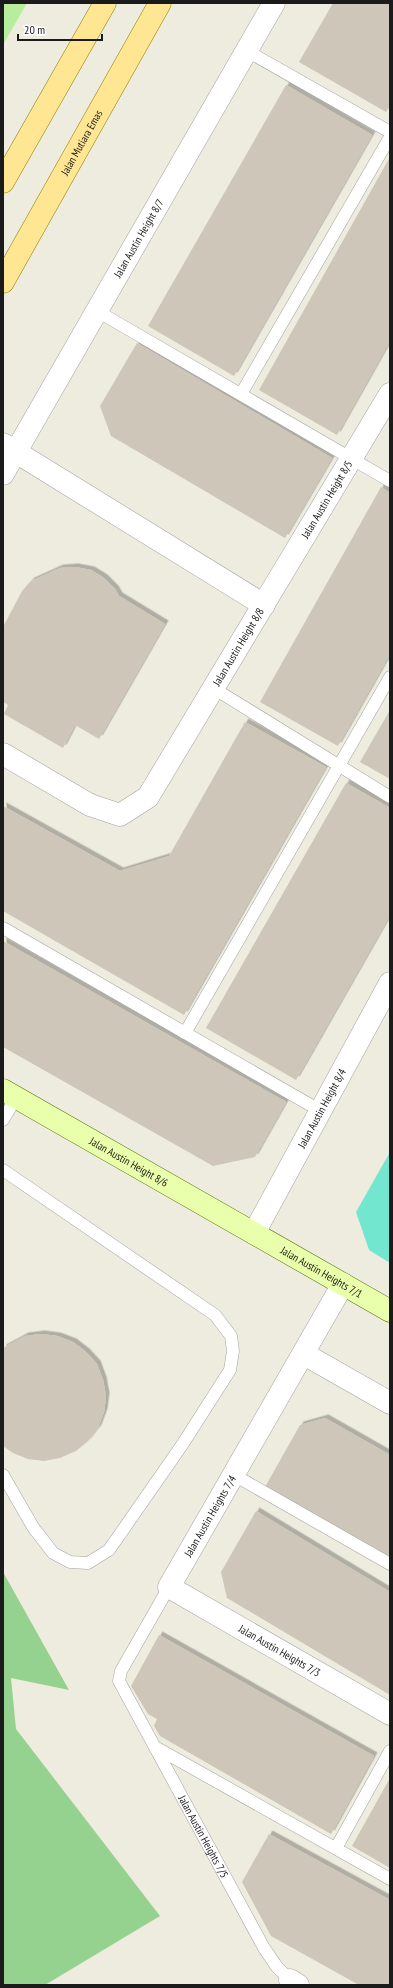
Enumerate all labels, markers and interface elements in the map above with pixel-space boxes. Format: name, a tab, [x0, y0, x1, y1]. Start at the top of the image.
scale bar	[18, 16, 102, 42]
text: 20 m	[24, 22, 45, 37]
street label: Jalan Mutiara Emas	[57, 107, 106, 179]
street label: Jalan Austin Height 8/7	[110, 196, 167, 281]
street label: Jalan Austin Height 8/5	[298, 458, 356, 542]
street label: Jalan Austin Height 8/8	[209, 605, 267, 689]
street label: Jalan Austin Height 8/4	[294, 1066, 349, 1151]
street label: Jalan Austin Height 8/6	[86, 1133, 171, 1190]
street label: Jalan Austin Heights 7/1	[277, 1243, 365, 1301]
street label: Jalan Austin Heights 7/4	[180, 1473, 239, 1560]
street label: Jalan Austin Heights 7/3	[235, 1621, 323, 1680]
street label: Jalan Austin Heights 7/5	[175, 1792, 232, 1880]

